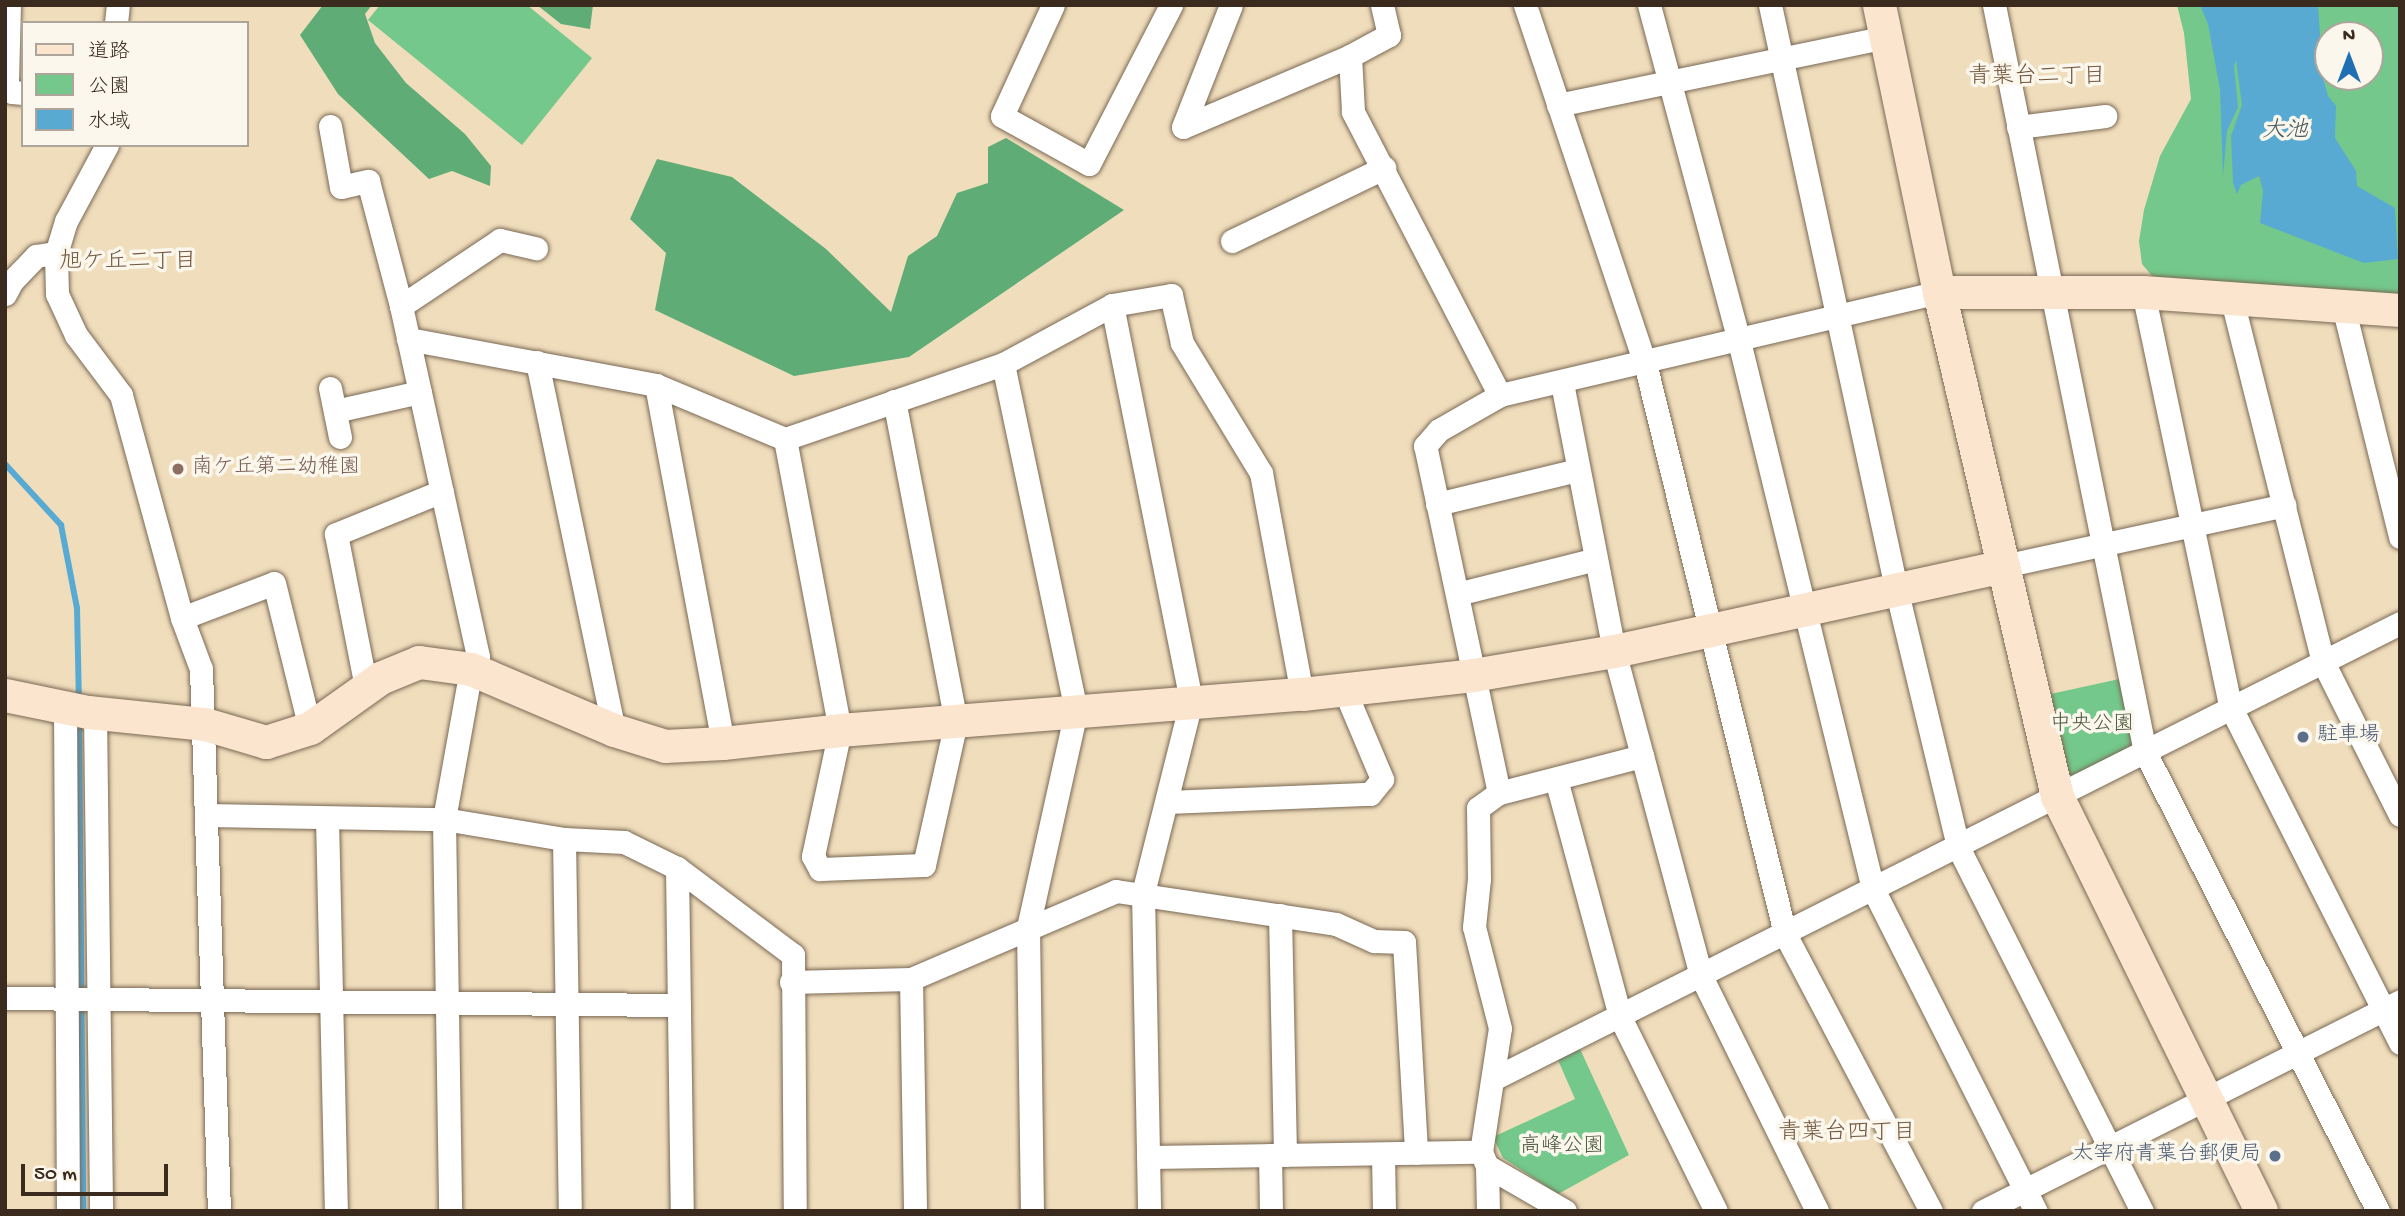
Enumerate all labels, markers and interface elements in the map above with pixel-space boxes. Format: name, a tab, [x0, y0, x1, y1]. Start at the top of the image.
legend	[21, 21, 248, 147]
north arrow	[2314, 21, 2384, 91]
text: N	[2343, 25, 2355, 48]
text: 道路	[88, 41, 130, 66]
district label: 青葉台二丁目	[1968, 64, 2106, 92]
text: 公園	[88, 76, 130, 101]
text: 水域	[88, 111, 130, 136]
water label: 大池	[2262, 118, 2308, 146]
district label: 旭ケ丘二丁目	[59, 249, 197, 277]
place label: 南ケ丘第二幼稚園	[192, 456, 360, 482]
marker: 南ケ丘第二幼稚園	[170, 461, 186, 477]
park label: 中央公園	[2050, 713, 2134, 739]
place label: 駐車場	[2317, 724, 2380, 750]
marker: 駐車場	[2295, 729, 2311, 745]
district label: 青葉台四丁目	[1778, 1120, 1916, 1148]
park label: 高峰公園	[1520, 1135, 1604, 1161]
place label: 太宰府青葉台郵便局	[2072, 1143, 2261, 1169]
marker: 太宰府青葉台郵便局	[2267, 1148, 2283, 1164]
scale bar	[24, 1150, 172, 1194]
text: 50 m	[34, 1163, 77, 1188]

